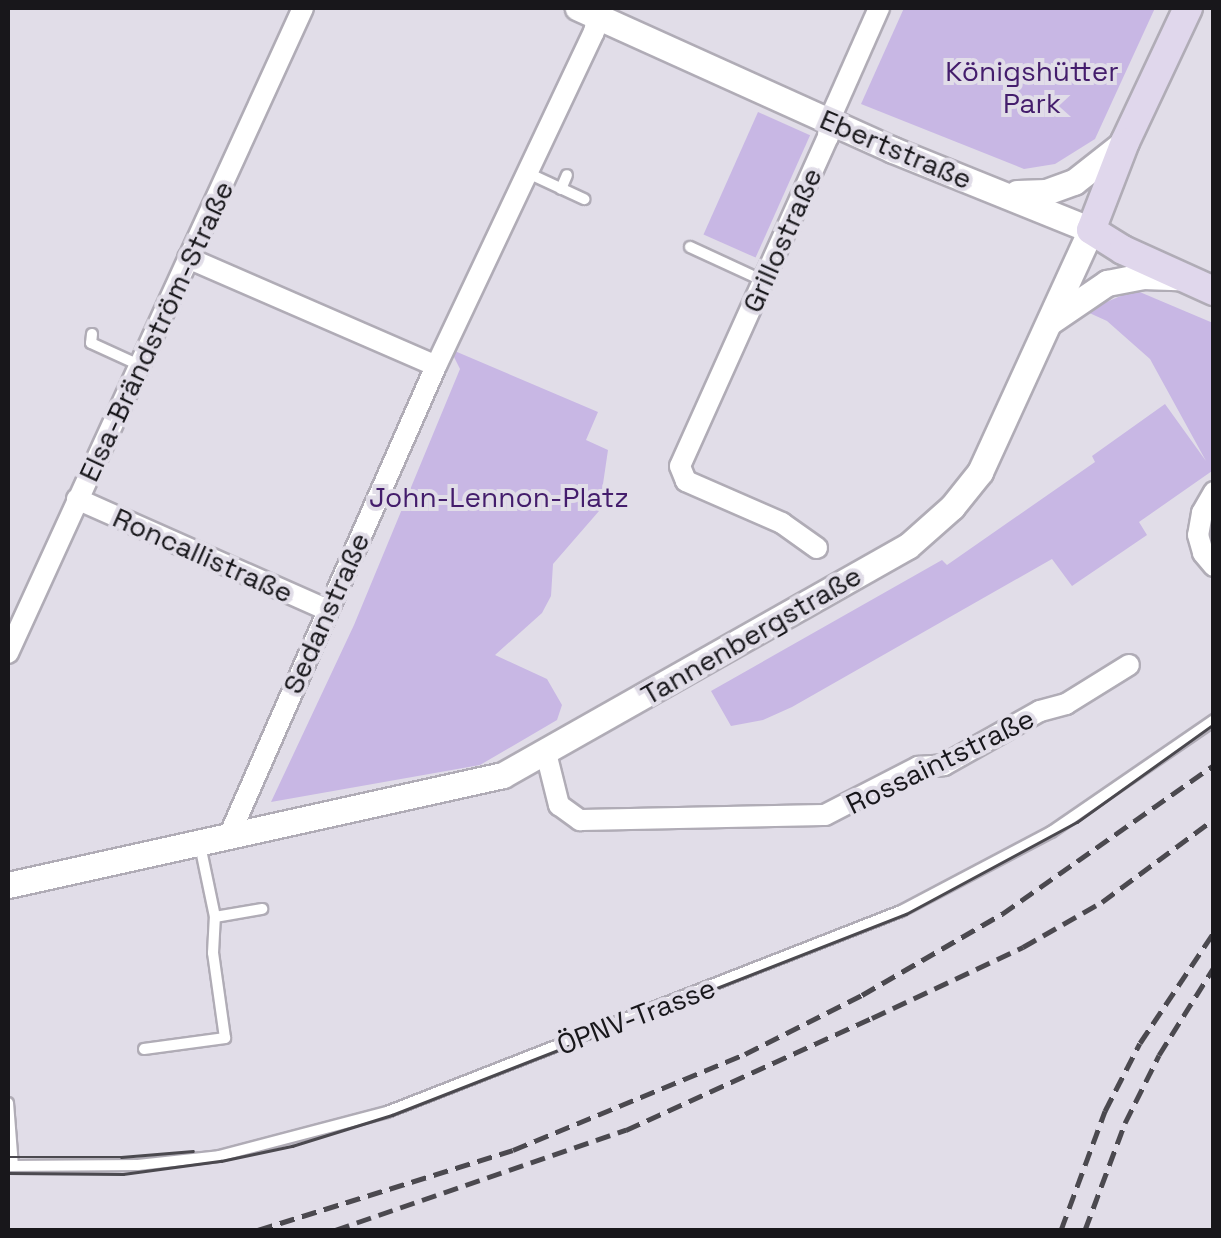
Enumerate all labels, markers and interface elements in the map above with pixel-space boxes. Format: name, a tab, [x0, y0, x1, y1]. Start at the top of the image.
park label: Königshütter Park	[945, 54, 1119, 120]
street label: Ebertstraße	[815, 102, 977, 196]
street label: Grillostraße	[735, 163, 829, 317]
street label: Elsa-Brändström-Straße	[72, 175, 240, 487]
park label: John-Lennon-Platz	[369, 480, 629, 514]
street label: Roncallistraße	[108, 500, 298, 610]
street label: Sedanstraße	[276, 527, 376, 699]
street label: Tannenbergstraße	[635, 558, 867, 712]
street label: Rossaintstraße	[841, 701, 1039, 821]
street label: ÖPNV-Trasse	[552, 970, 720, 1062]

